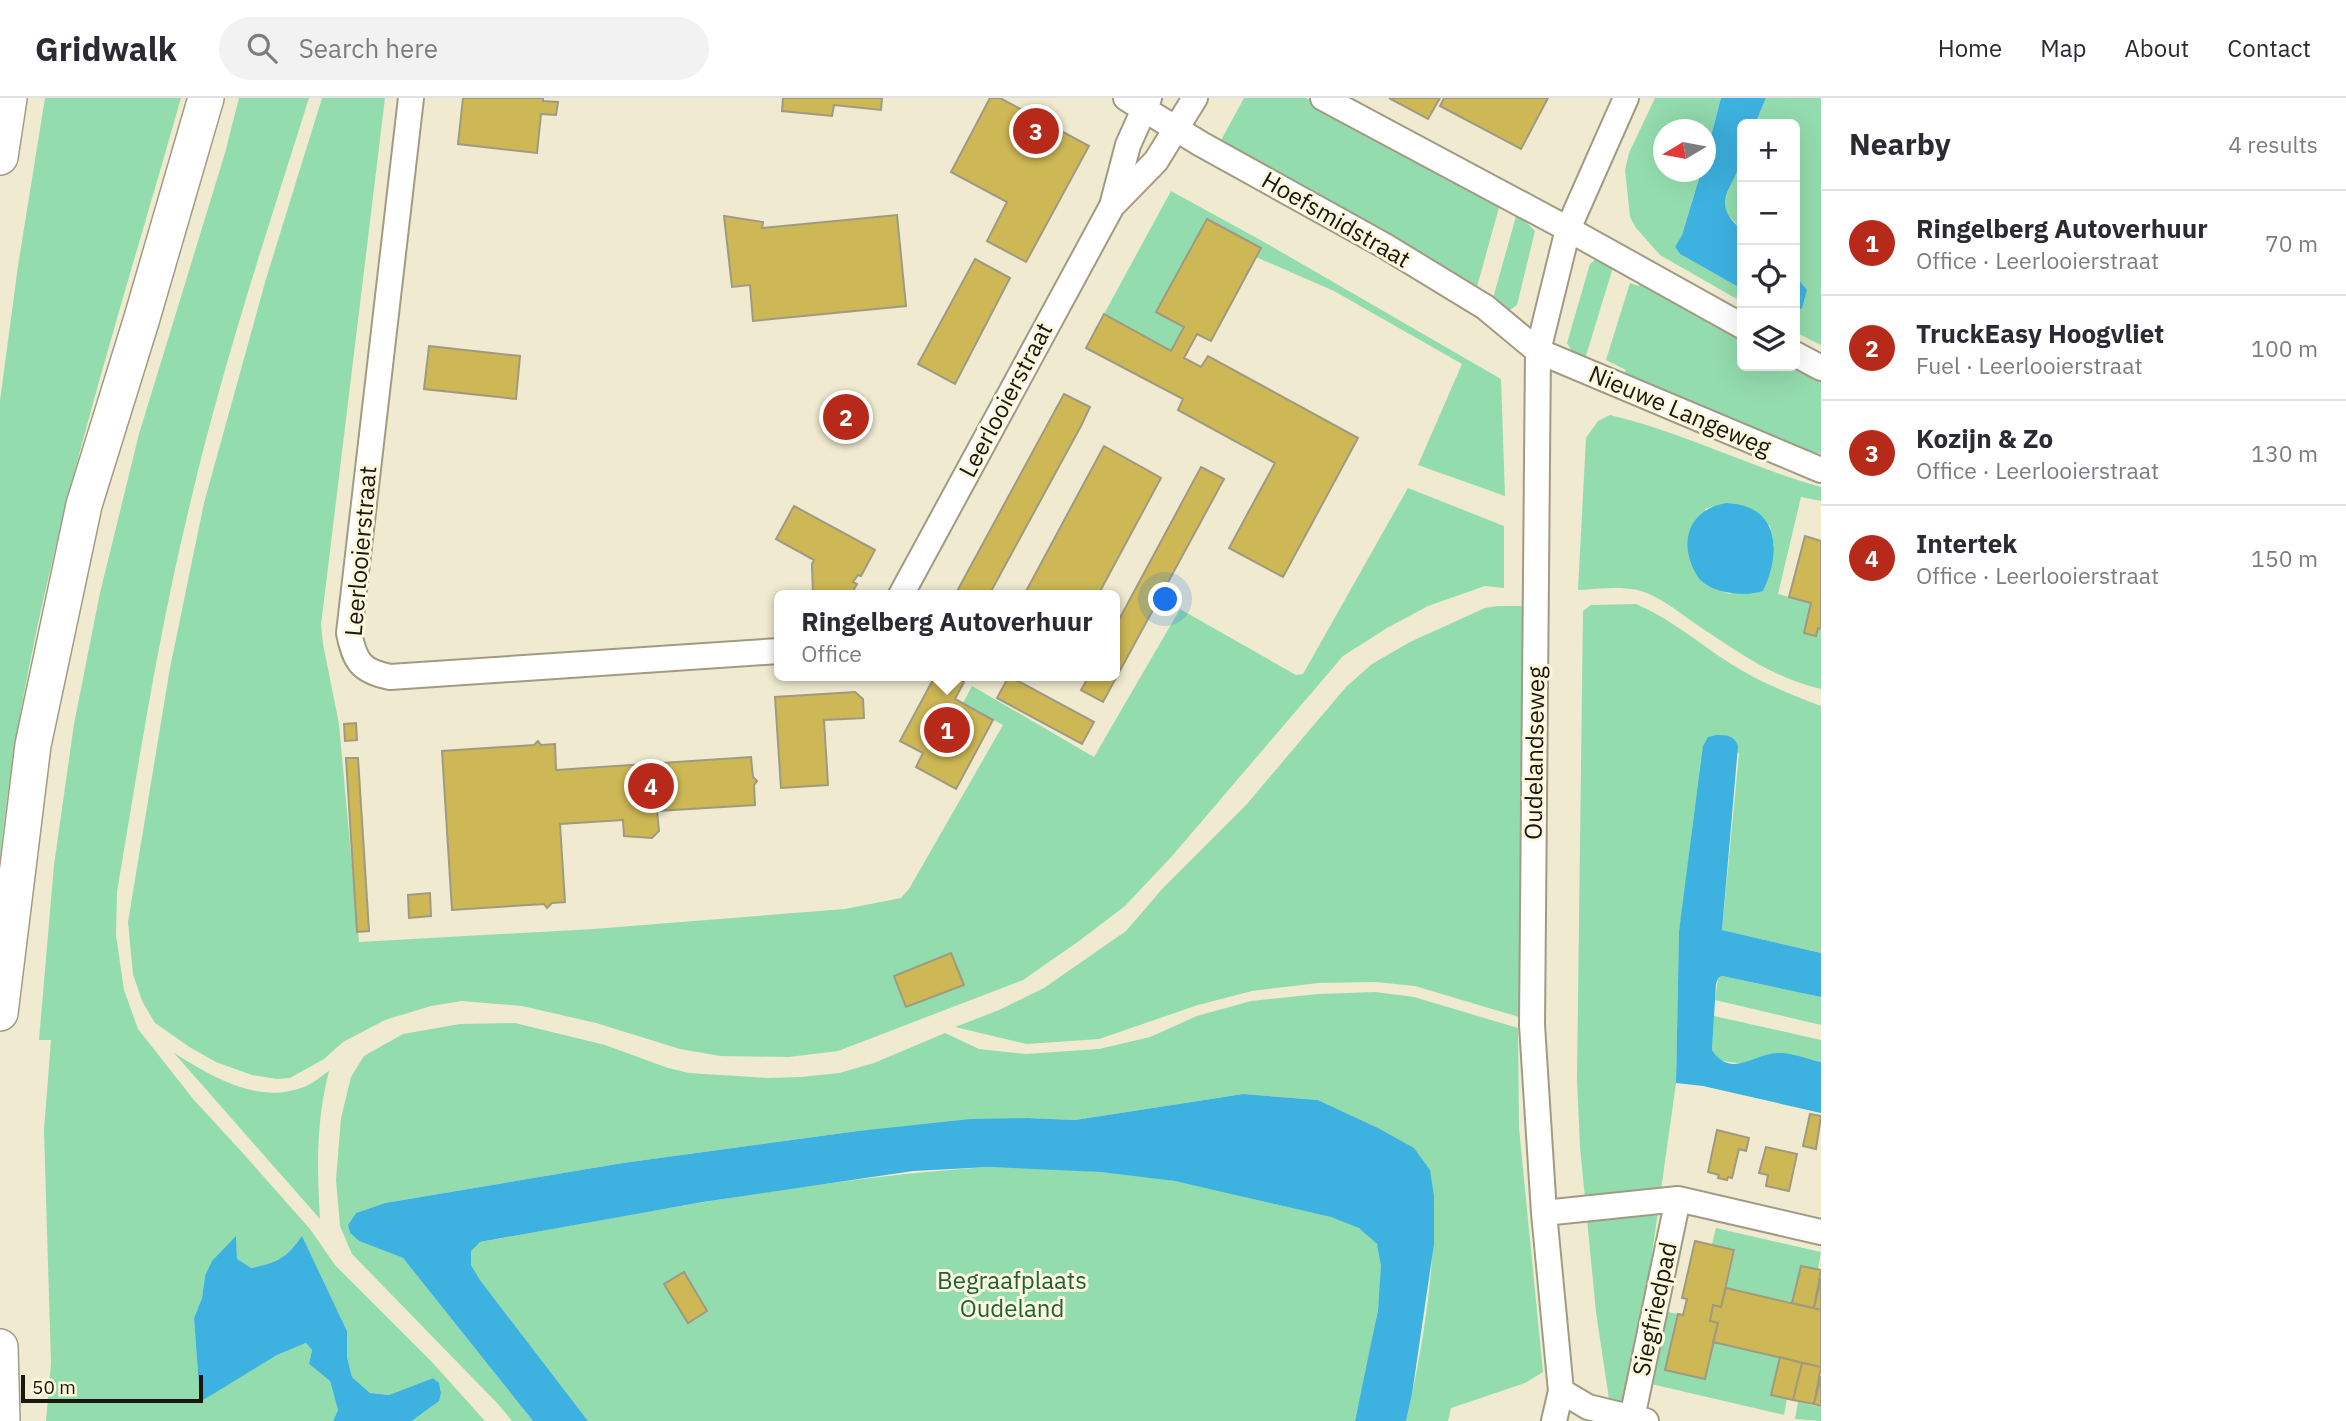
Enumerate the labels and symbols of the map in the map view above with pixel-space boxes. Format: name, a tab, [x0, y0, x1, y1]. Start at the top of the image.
pin: 3	[1013, 105, 1059, 157]
north arrow	[1653, 119, 1716, 182]
street label: Hoefsmidstraat	[1256, 164, 1417, 275]
street label: Leerlooierstraat	[951, 316, 1059, 483]
street label: Nieuwe Langeweg	[1584, 357, 1777, 463]
pin: 2	[823, 391, 869, 443]
street label: Leerlooierstraat	[337, 464, 383, 638]
your location	[1148, 582, 1182, 616]
street label: Oudelandseweg	[1516, 666, 1552, 840]
pin: 1	[924, 704, 970, 756]
pin: 4	[628, 760, 674, 812]
street label: Siegfriedpad	[1624, 1239, 1684, 1379]
park label: Begraafplaats Oudeland	[937, 1264, 1087, 1324]
scale bar	[21, 1372, 203, 1404]

